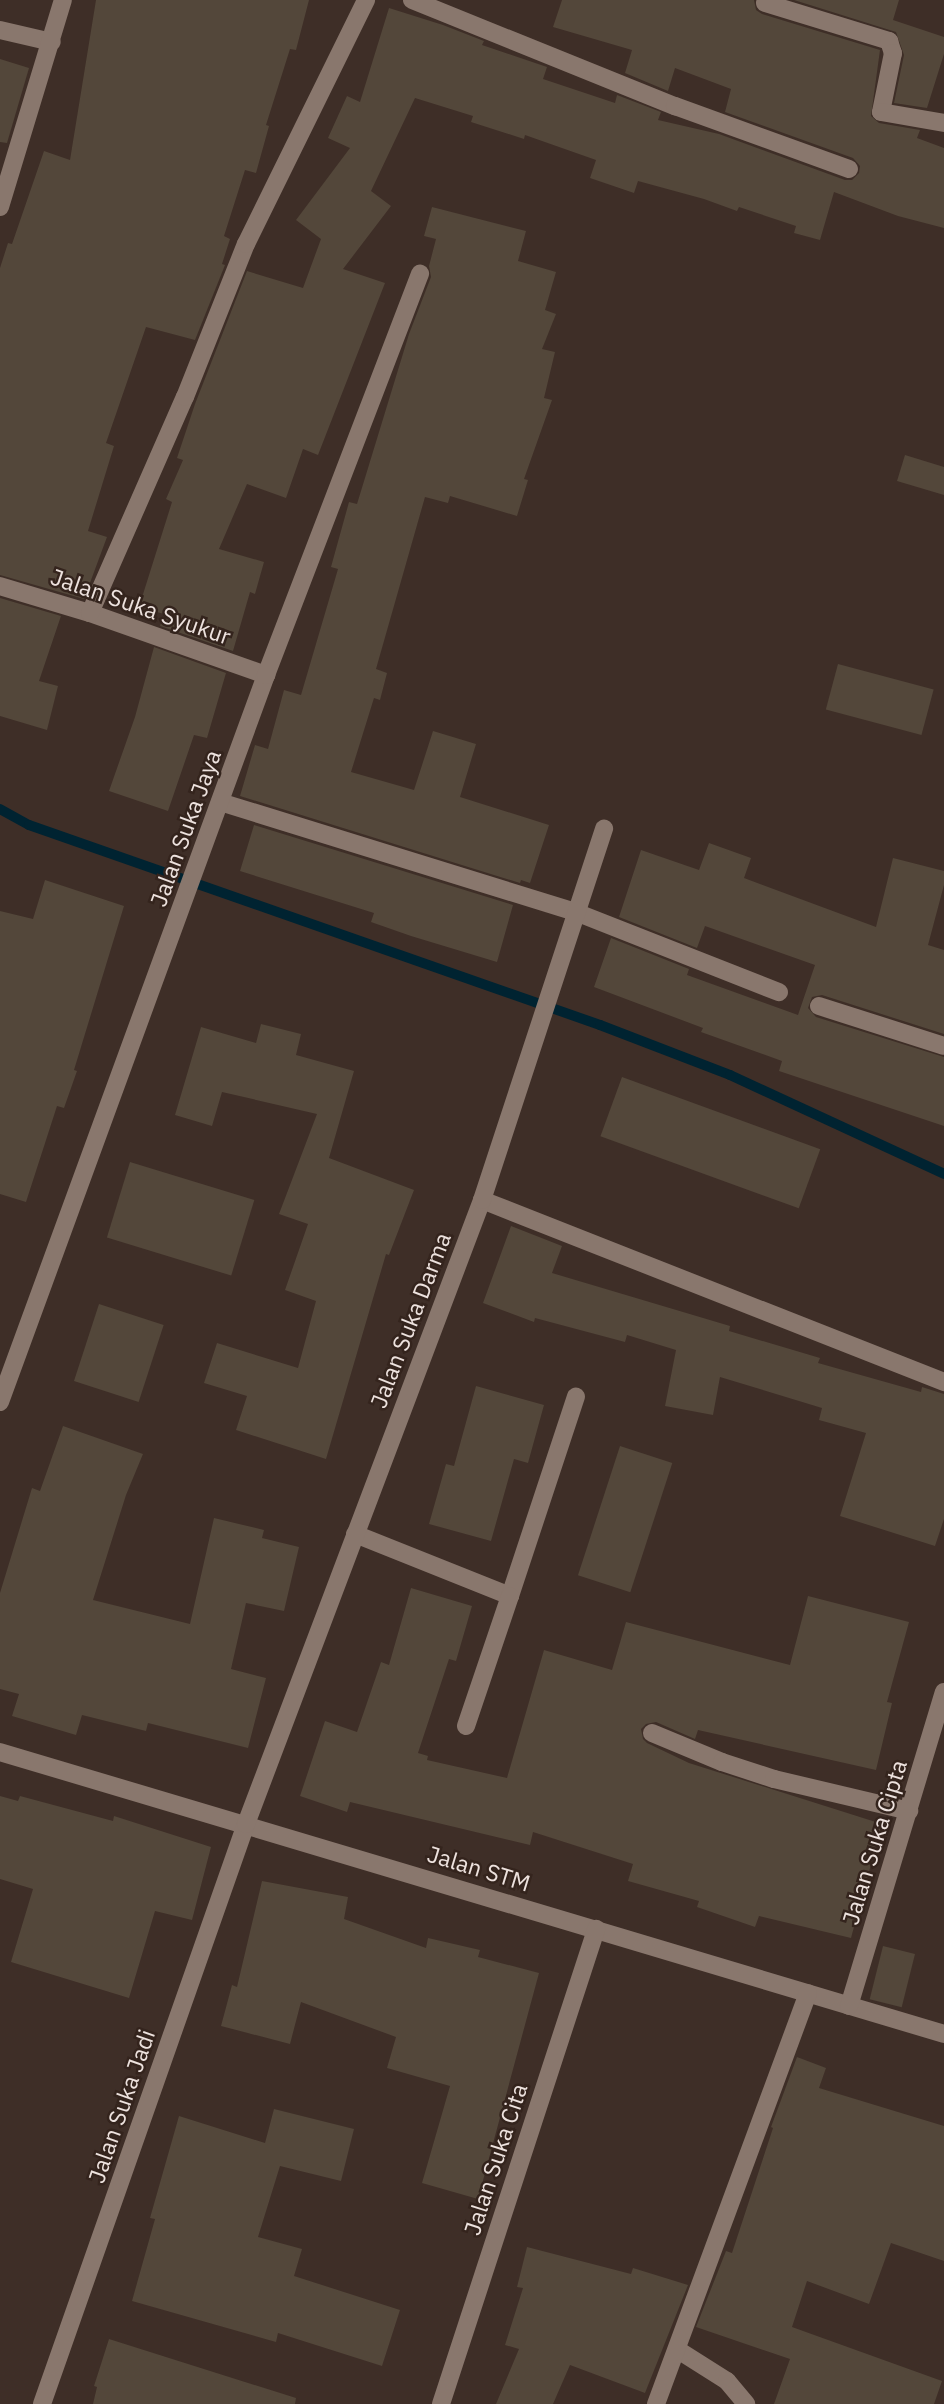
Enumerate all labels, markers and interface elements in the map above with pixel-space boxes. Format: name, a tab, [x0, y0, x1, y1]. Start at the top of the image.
street label: Jalan Suka Syukur	[47, 562, 235, 650]
street label: Jalan Suka Jaya	[144, 746, 226, 910]
street label: Jalan Suka Darma	[364, 1228, 456, 1412]
street label: Jalan Suka Cipta	[836, 1756, 912, 1928]
street label: Jalan STM	[424, 1839, 534, 1897]
street label: Jalan Suka Jadi	[82, 2026, 160, 2186]
street label: Jalan Suka Cita	[458, 2080, 532, 2238]

